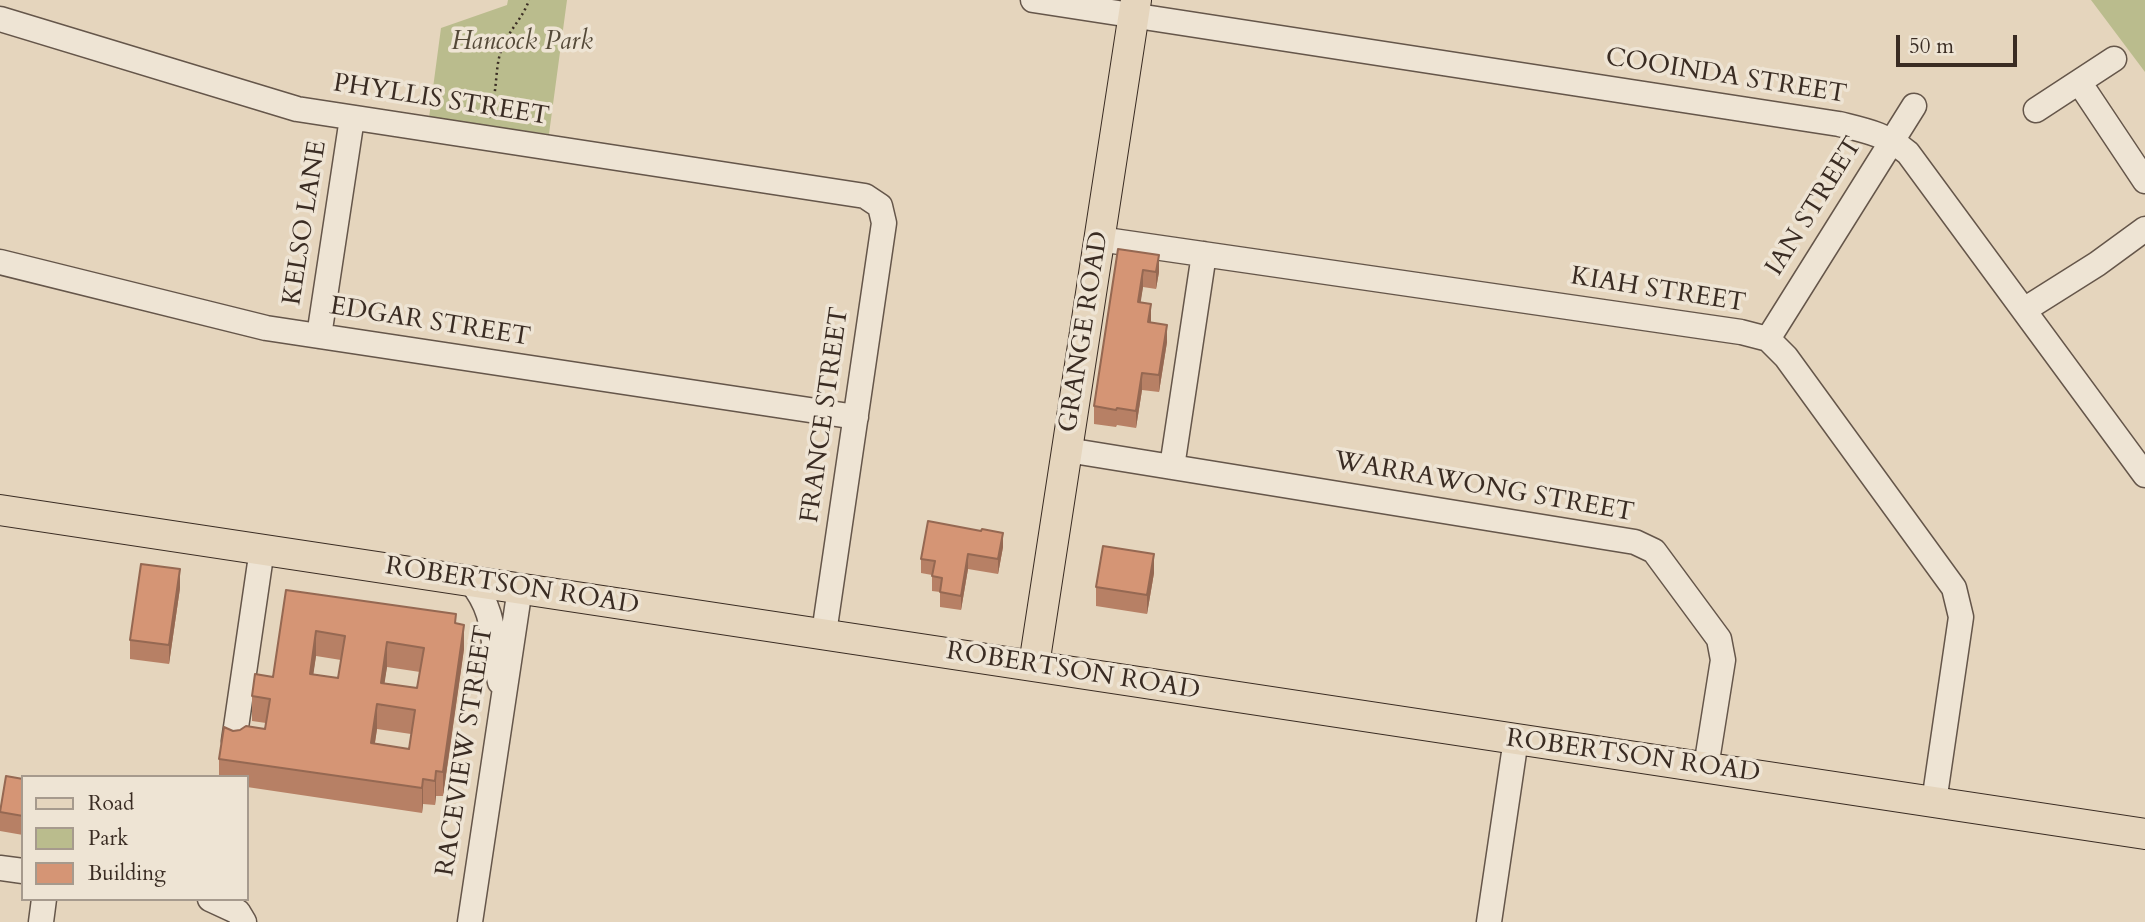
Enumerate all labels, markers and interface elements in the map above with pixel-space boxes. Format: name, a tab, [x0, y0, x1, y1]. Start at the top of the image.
scale bar	[1900, 21, 2021, 65]
park label: Hancock Park	[451, 27, 593, 59]
text: 50 m	[1909, 32, 1954, 61]
street label: COOINDA STREET	[1603, 43, 1849, 111]
street label: PHYLLIS STREET	[331, 69, 551, 133]
street label: IAN STREET	[1760, 132, 1870, 282]
street label: KELSO LANE	[278, 139, 334, 307]
street label: GRANGE ROAD	[1054, 229, 1116, 435]
street label: KIAH STREET	[1568, 262, 1748, 320]
street label: EDGAR STREET	[328, 292, 532, 354]
street label: FRANCE STREET	[795, 305, 857, 525]
street label: WARRAWONG STREET	[1332, 446, 1636, 530]
street label: ROBERTSON ROAD	[383, 552, 641, 622]
street label: RACEVIEW STREET	[431, 623, 501, 879]
street label: ROBERTSON ROAD	[944, 637, 1202, 707]
street label: ROBERTSON ROAD	[1504, 724, 1762, 790]
legend	[21, 775, 248, 901]
text: Road	[88, 789, 134, 818]
text: Park	[88, 824, 128, 853]
text: Building	[88, 859, 166, 888]

